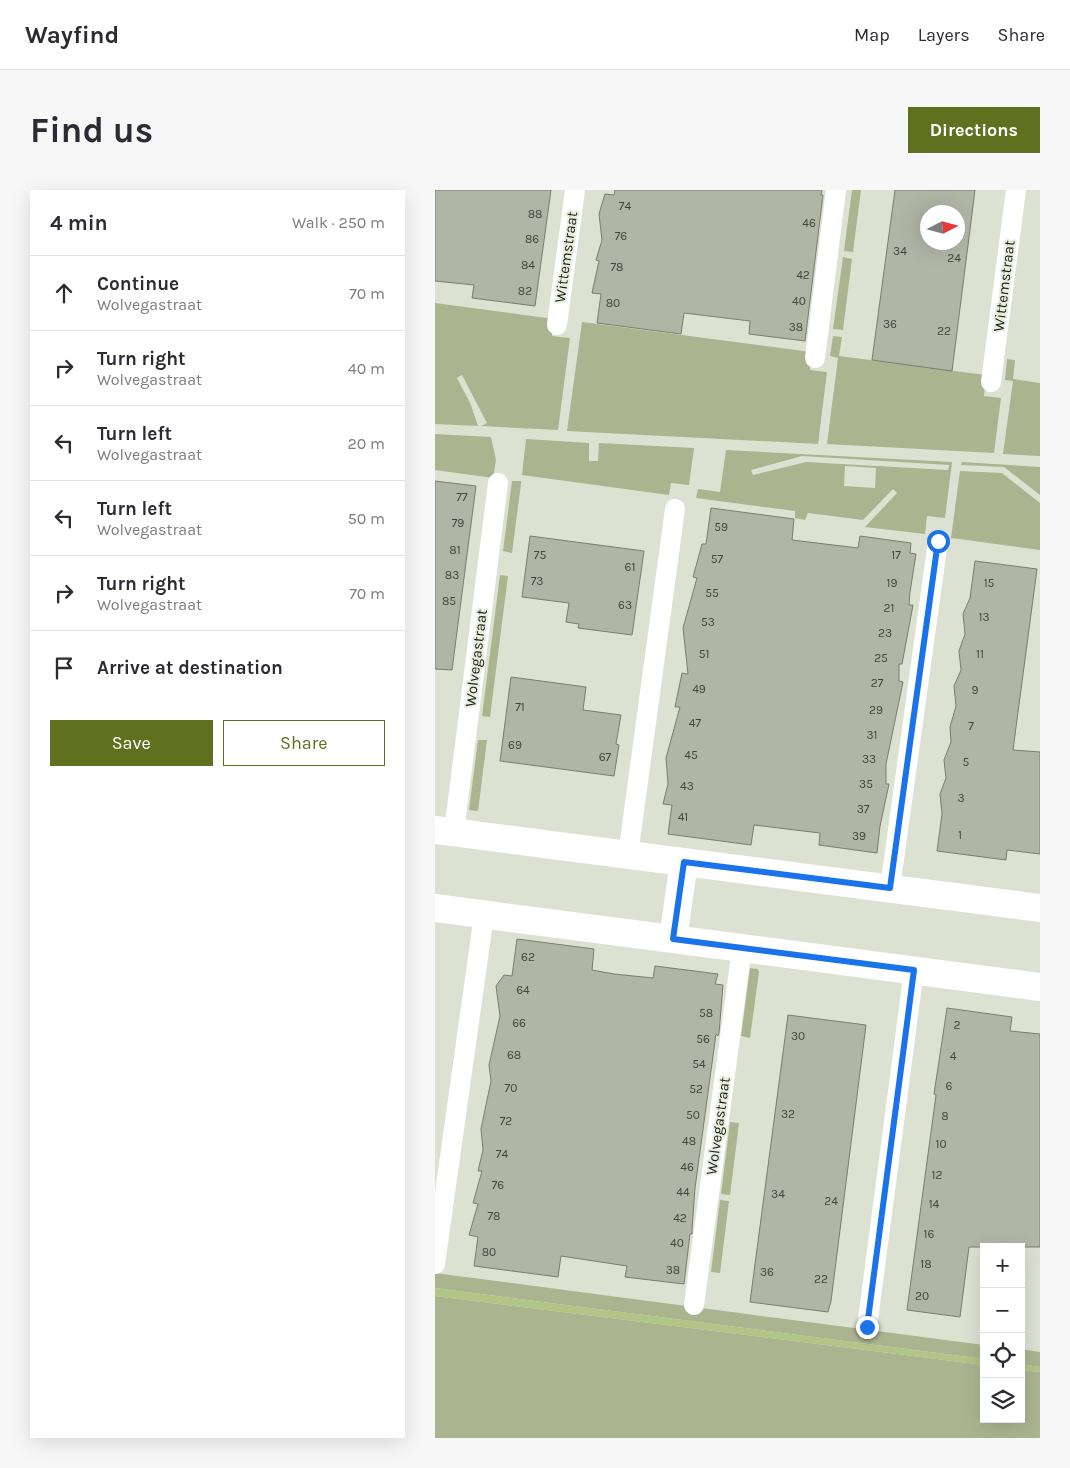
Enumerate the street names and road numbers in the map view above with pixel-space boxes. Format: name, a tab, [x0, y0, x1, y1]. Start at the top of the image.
street label: Wittemstraat	[551, 210, 581, 304]
street label: Wittemstraat	[989, 239, 1019, 333]
street label: Wolvegastraat	[461, 608, 491, 708]
street label: Wolvegastraat	[702, 1076, 734, 1176]

